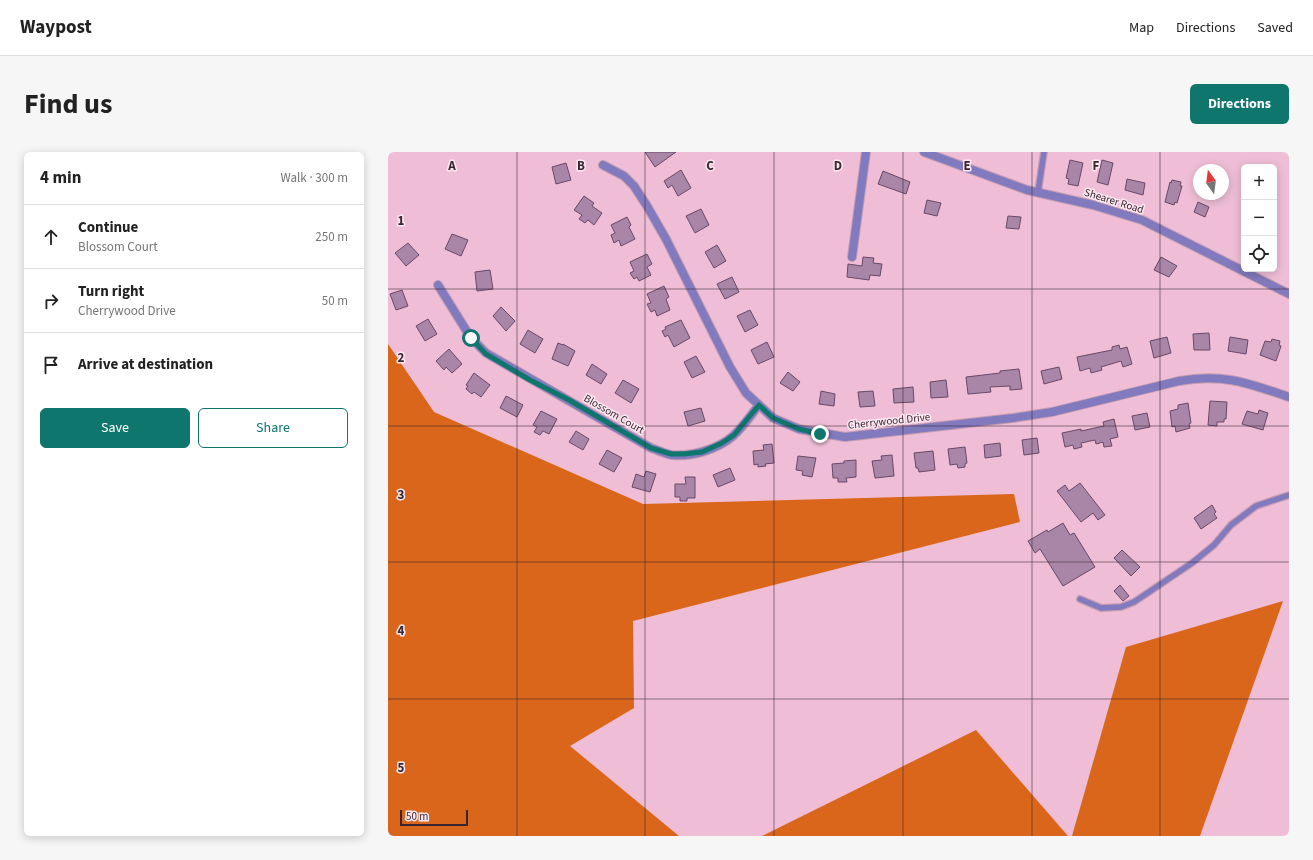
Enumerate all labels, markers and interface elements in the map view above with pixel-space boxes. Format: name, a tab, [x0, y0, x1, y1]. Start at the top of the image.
text: Waypost	[20, 14, 92, 41]
text: Map	[1129, 18, 1154, 38]
text: Directions	[1176, 18, 1235, 38]
text: Saved	[1257, 18, 1293, 38]
text: Find us	[24, 84, 112, 124]
button: Directions	[1190, 84, 1289, 124]
text: A	[447, 157, 456, 175]
text: B	[577, 157, 585, 175]
text: C	[706, 157, 714, 175]
text: D	[834, 157, 842, 175]
text: E	[963, 157, 971, 175]
text: F	[1093, 157, 1100, 175]
north arrow	[1193, 164, 1229, 200]
map controls	[1241, 164, 1277, 272]
button: +	[1241, 164, 1277, 200]
text: 4 min	[40, 166, 81, 190]
text: Walk · 300 m	[280, 169, 348, 187]
street label: Shearer Road	[1082, 185, 1146, 217]
button: −	[1241, 200, 1277, 236]
text: 1	[398, 212, 405, 230]
text: Continue	[78, 217, 138, 238]
icon: ahead	[40, 226, 62, 248]
text: 250 m	[315, 228, 348, 246]
button: locate	[1241, 236, 1277, 272]
text: Blossom Court	[78, 238, 158, 256]
text: Turn right	[78, 281, 144, 302]
icon: right	[40, 290, 62, 312]
text: 50 m	[322, 292, 348, 310]
text: Cherrywood Drive	[78, 302, 176, 320]
route start	[462, 329, 480, 347]
text: 2	[398, 349, 405, 367]
icon: arrive	[40, 354, 62, 376]
text: Arrive at destination	[78, 354, 213, 375]
street label: Blossom Court	[581, 391, 647, 438]
button: Save	[40, 408, 190, 448]
button: Share	[198, 408, 348, 448]
street label: Cherrywood Drive	[847, 409, 931, 433]
route end	[811, 425, 829, 443]
text: 3	[398, 486, 405, 504]
text: 4	[398, 622, 405, 640]
text: 5	[398, 759, 405, 777]
scale bar	[400, 808, 468, 827]
text: 50 m	[406, 809, 428, 824]

